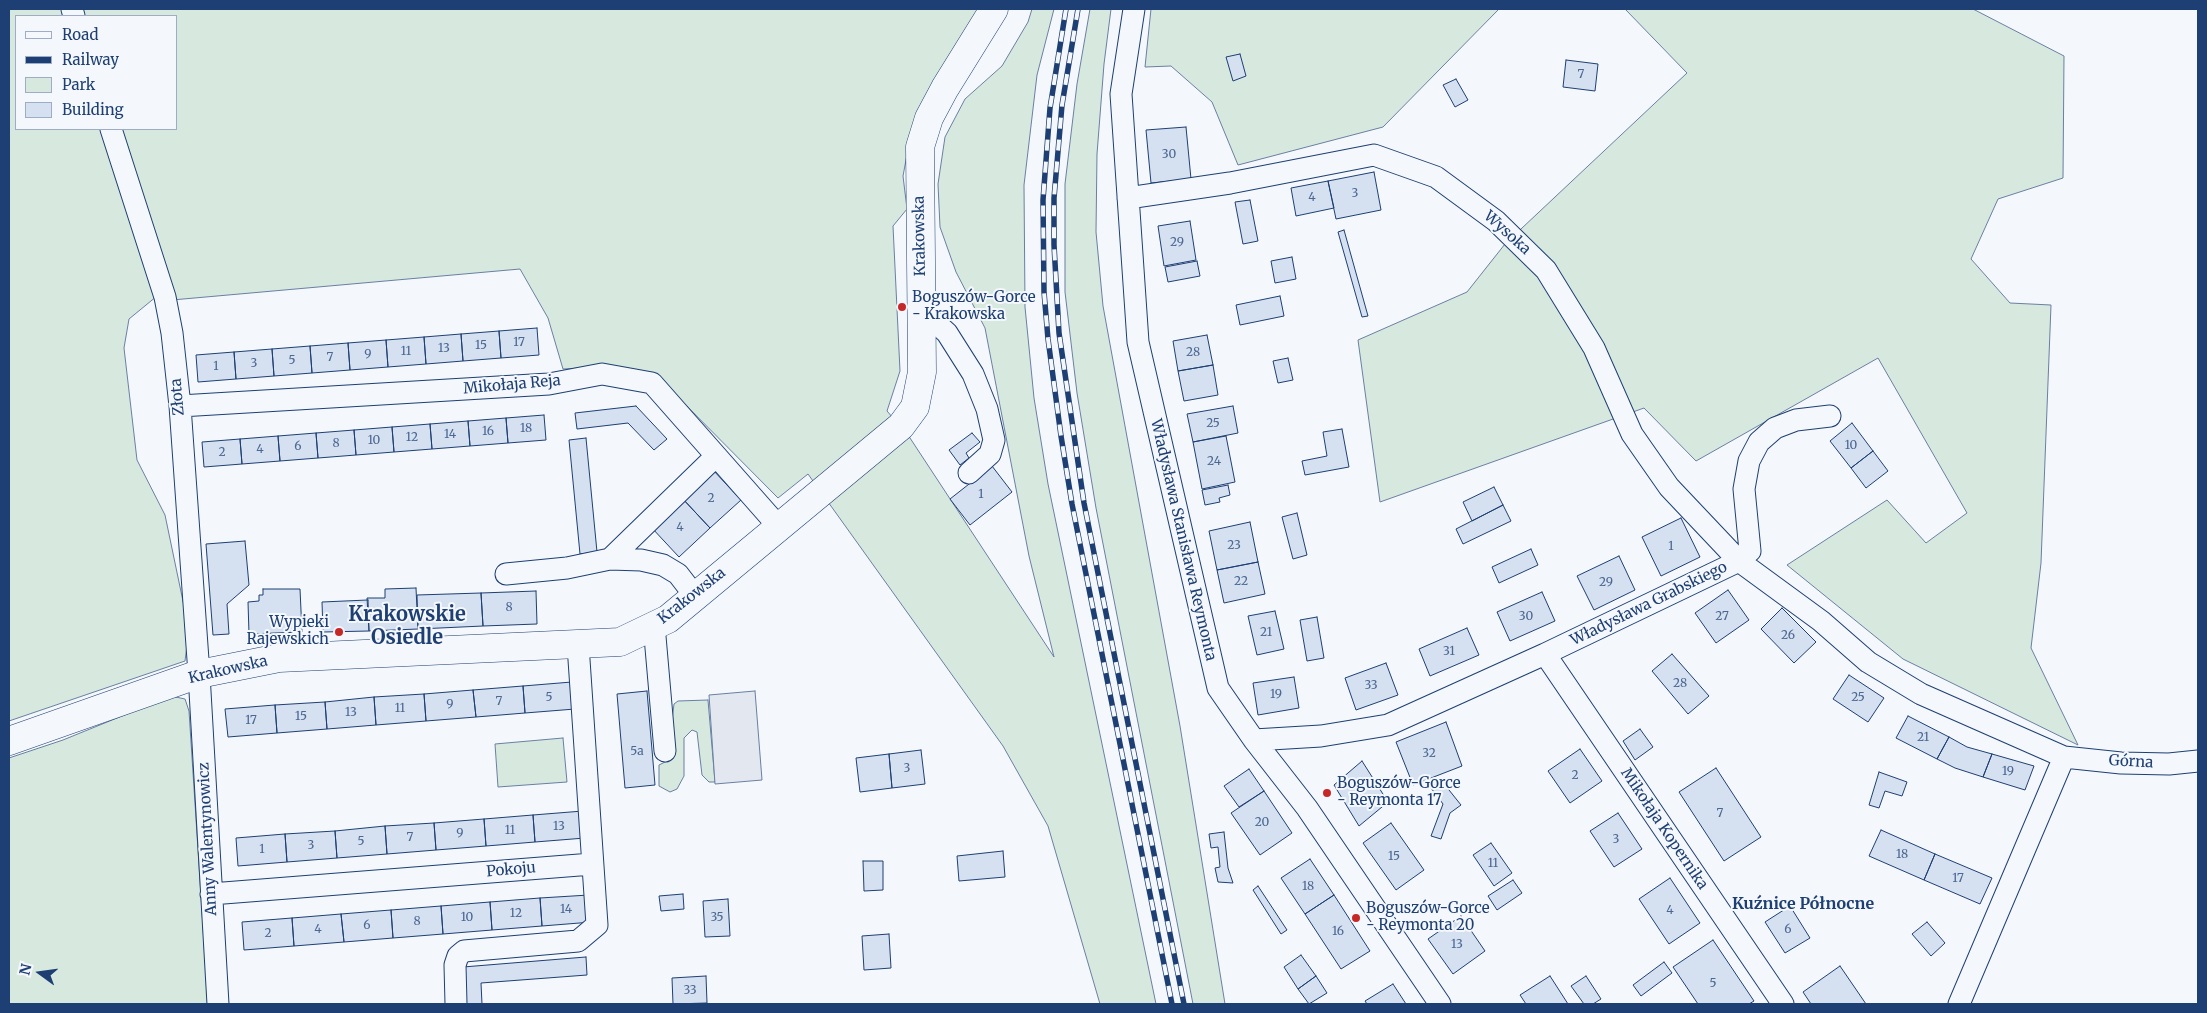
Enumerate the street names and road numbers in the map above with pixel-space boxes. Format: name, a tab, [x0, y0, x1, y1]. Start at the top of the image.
street label: Krakowska	[910, 196, 930, 276]
street label: Wysoka	[1480, 207, 1534, 259]
street label: Mikołaja Reja	[463, 372, 561, 398]
street label: Złota	[167, 378, 189, 416]
street label: Władysława Stanisława Reymonta	[1146, 417, 1220, 663]
street label: Władysława Grabskiego	[1568, 558, 1730, 650]
street label: Krakowska	[655, 564, 729, 628]
street label: Krakowska	[187, 652, 269, 688]
street label: Górna	[2108, 752, 2154, 772]
street label: Anny Walentynowicz	[195, 762, 221, 916]
street label: Mikołaja Kopernika	[1617, 765, 1711, 893]
street label: Pokoju	[486, 859, 536, 881]

